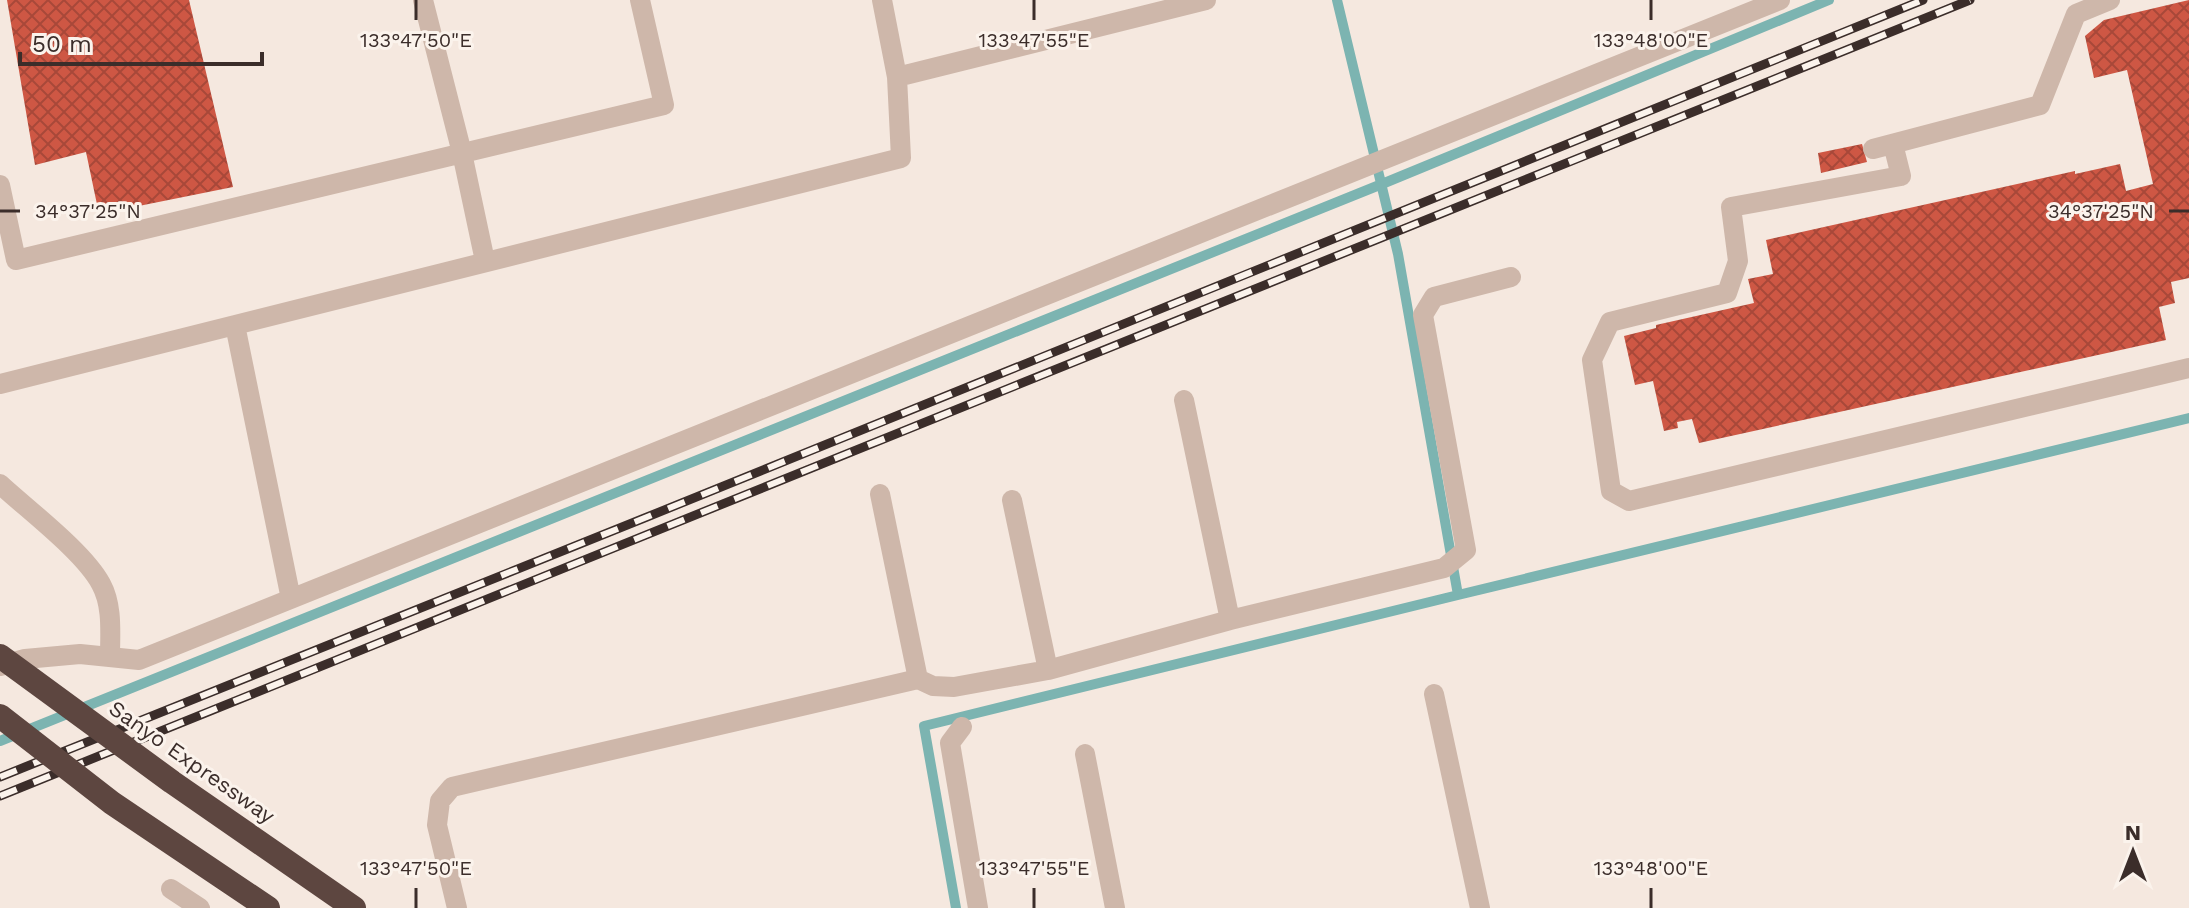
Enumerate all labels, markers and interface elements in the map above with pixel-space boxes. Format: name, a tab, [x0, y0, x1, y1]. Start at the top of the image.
scale bar	[20, 16, 262, 66]
text: 133°47'50"E	[360, 28, 472, 52]
text: 133°47'55"E	[978, 28, 1090, 52]
text: 133°48'00"E	[1594, 28, 1708, 52]
text: 50 m	[32, 30, 92, 58]
text: 34°37'25"N	[35, 199, 141, 223]
text: 34°37'25"N	[2048, 199, 2154, 223]
street label: Sanyo Expressway	[104, 695, 280, 829]
north arrow	[2093, 812, 2173, 892]
text: N	[2125, 820, 2141, 845]
text: 133°47'50"E	[360, 856, 472, 880]
text: 133°47'55"E	[978, 856, 1090, 880]
text: 133°48'00"E	[1594, 856, 1708, 880]

